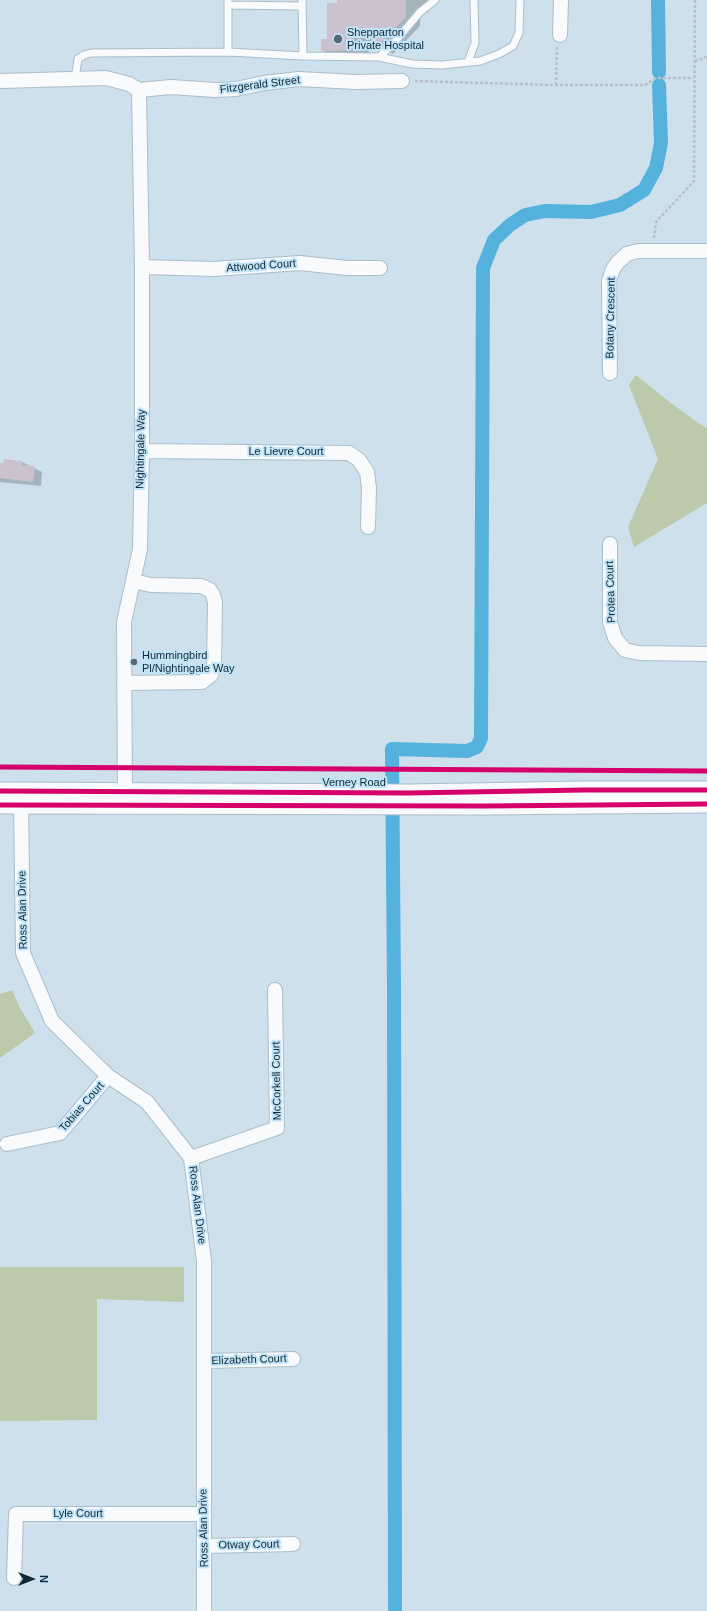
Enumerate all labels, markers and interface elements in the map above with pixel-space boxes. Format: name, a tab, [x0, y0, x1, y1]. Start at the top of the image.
place label: Shepparton Private Hospital	[347, 26, 424, 52]
marker: Shepparton Private Hospital	[332, 33, 344, 45]
street label: Fitzgerald Street	[219, 74, 301, 96]
street label: Attwood Court	[226, 257, 296, 275]
street label: Botany Crescent	[604, 277, 618, 359]
street label: Nightingale Way	[134, 409, 148, 489]
street label: Le Lievre Court	[248, 445, 324, 459]
street label: Protea Court	[603, 561, 619, 623]
place label: Hummingbird Pl/Nightingale Way	[142, 649, 235, 675]
marker: Hummingbird Pl/Nightingale Way	[129, 657, 139, 667]
street label: Verney Road	[322, 776, 386, 790]
street label: Ross Alan Drive	[16, 870, 30, 950]
street label: McCorkell Court	[270, 1041, 284, 1121]
street label: Tobias Court	[57, 1079, 107, 1135]
street label: Ross Alan Drive	[186, 1165, 208, 1245]
street label: Elizabeth Court	[211, 1352, 287, 1368]
street label: Ross Alan Drive	[197, 1488, 211, 1568]
street label: Lyle Court	[53, 1507, 103, 1521]
street label: Otway Court	[218, 1538, 280, 1552]
north arrow	[12, 1559, 52, 1599]
text: N	[38, 1575, 50, 1583]

